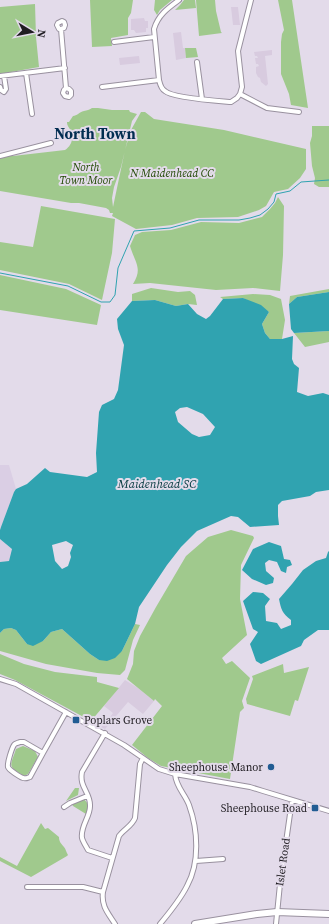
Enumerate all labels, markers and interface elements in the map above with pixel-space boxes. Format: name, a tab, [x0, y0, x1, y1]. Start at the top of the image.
north arrow	[12, 12, 52, 52]
text: N	[33, 28, 49, 39]
district label: North Town	[54, 123, 136, 144]
park label: North Town Moor	[60, 160, 113, 188]
park label: N Maidenhead CC	[129, 166, 214, 181]
water label: Maidenhead SC	[117, 476, 197, 492]
place label: Poplars Grove	[84, 713, 153, 728]
marker: Poplars Grove	[71, 715, 81, 725]
place label: Sheephouse Manor	[169, 760, 263, 775]
marker: Sheephouse Manor	[266, 762, 276, 772]
place label: Sheephouse Road	[221, 801, 308, 816]
marker: Sheephouse Road	[310, 803, 320, 813]
street label: Islet Road	[272, 836, 294, 887]

